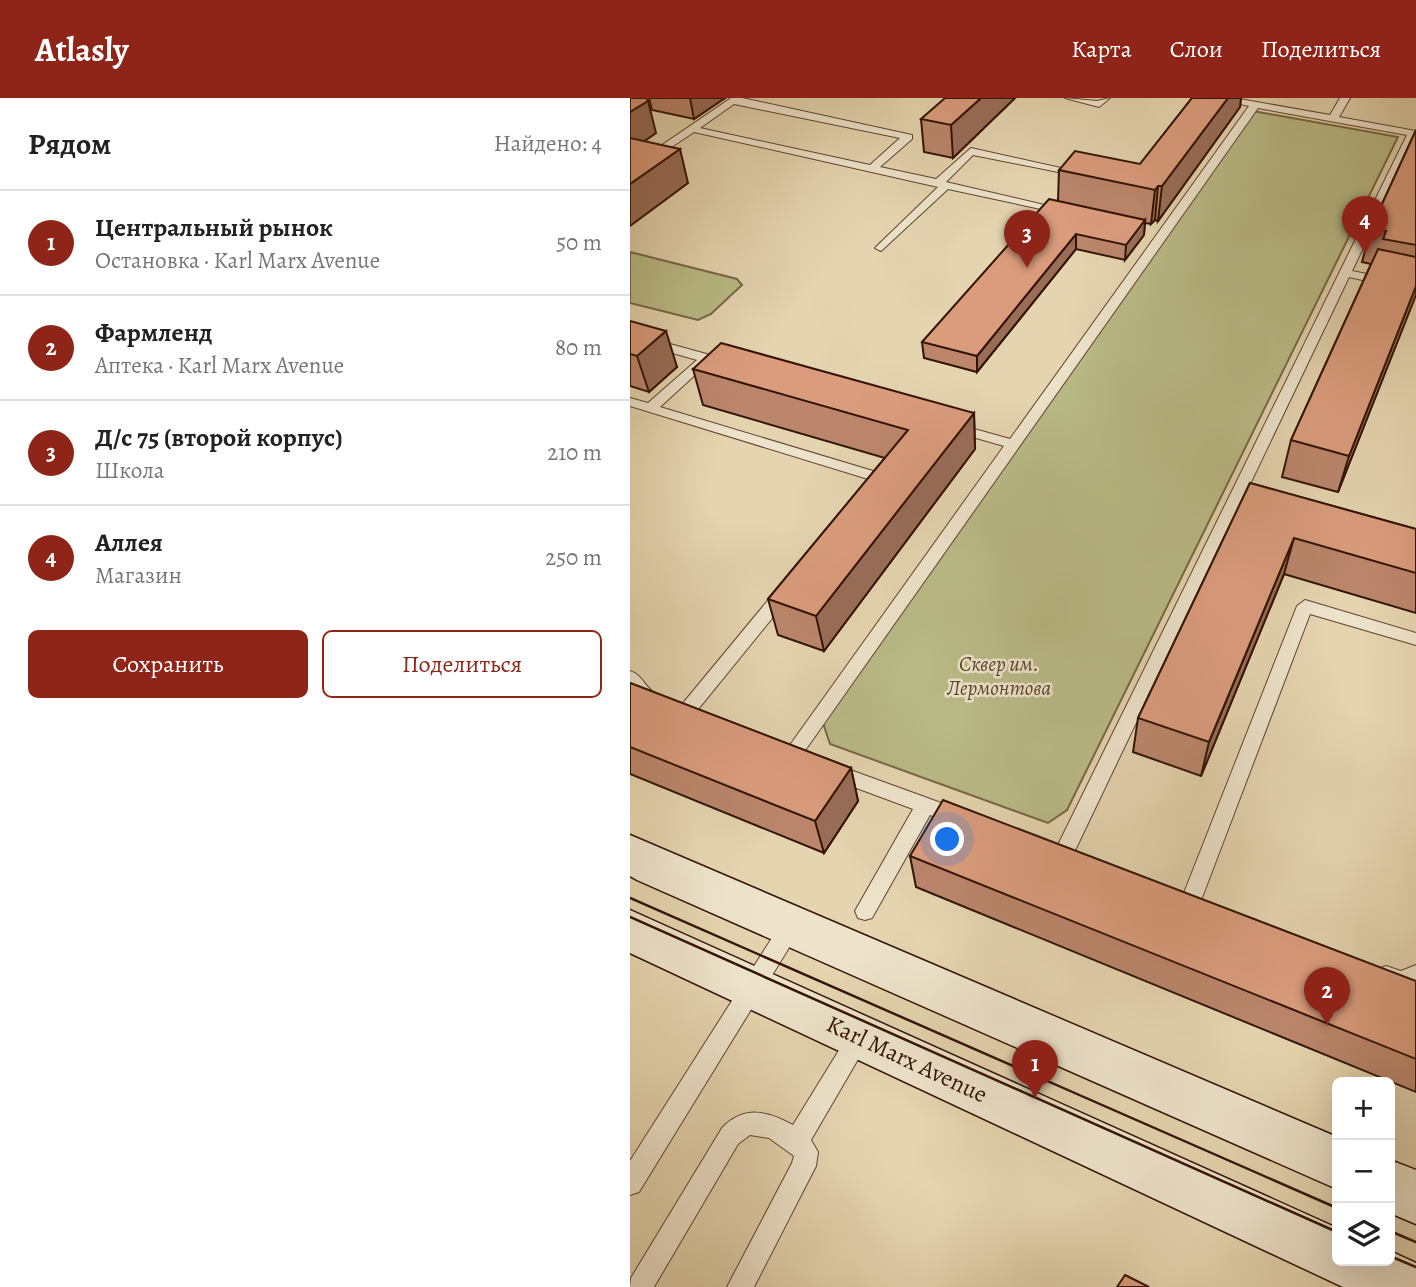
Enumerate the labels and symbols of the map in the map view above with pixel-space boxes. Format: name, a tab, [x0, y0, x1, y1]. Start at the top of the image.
pin: 4	[1342, 196, 1388, 254]
pin: 3	[1004, 210, 1050, 268]
park label: Сквер им. Лермонтова	[946, 650, 1052, 702]
your location	[930, 822, 964, 856]
pin: 2	[1304, 967, 1350, 1025]
street label: Karl Marx Avenue	[821, 1008, 993, 1110]
pin: 1	[1012, 1040, 1058, 1098]

